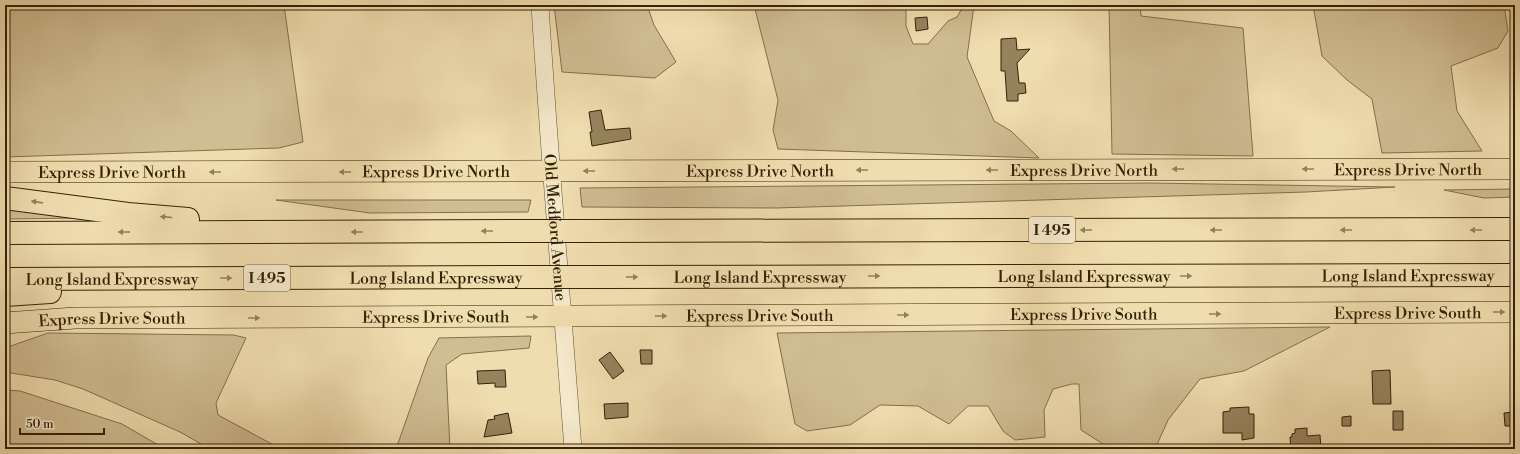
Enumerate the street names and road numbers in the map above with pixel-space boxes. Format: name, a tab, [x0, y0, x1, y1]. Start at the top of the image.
street label: Old Medford Avenue	[539, 153, 571, 302]
street label: Express Drive North	[1334, 160, 1483, 180]
street label: Express Drive North	[686, 161, 835, 182]
street label: Express Drive North	[1010, 161, 1159, 181]
street label: Express Drive North	[362, 162, 511, 182]
street label: Express Drive North	[38, 163, 187, 183]
road number: I 495	[1029, 217, 1075, 243]
road number: I 495	[244, 265, 290, 291]
street label: Long Island Expressway	[1321, 266, 1495, 286]
street label: Long Island Expressway	[673, 267, 847, 288]
street label: Long Island Expressway	[997, 267, 1171, 287]
street label: Long Island Expressway	[349, 268, 523, 289]
street label: Long Island Expressway	[25, 269, 199, 290]
street label: Express Drive South	[1334, 303, 1482, 324]
street label: Express Drive South	[1010, 304, 1158, 325]
street label: Express Drive South	[686, 306, 834, 326]
street label: Express Drive South	[362, 307, 510, 328]
street label: Express Drive South	[38, 309, 186, 332]

